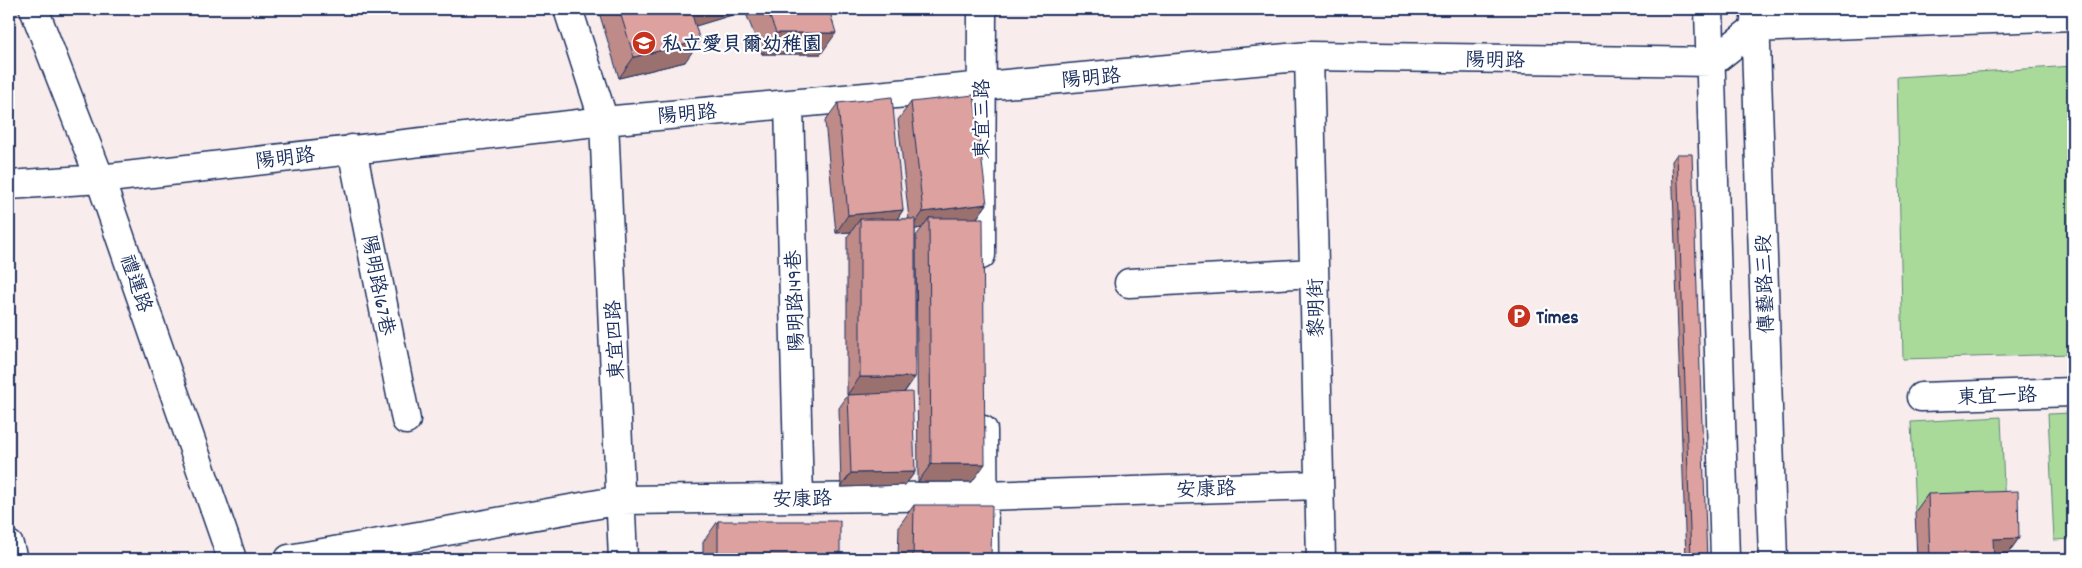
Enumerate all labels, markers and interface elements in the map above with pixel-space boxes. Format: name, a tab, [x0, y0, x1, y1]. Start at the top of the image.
school or university icon: 私立愛貝爾幼稚園	[631, 30, 657, 56]
place label: 私立愛貝爾幼稚園	[662, 32, 822, 60]
street label: 陽明路	[1465, 47, 1526, 77]
street label: 陽明路	[1060, 63, 1123, 97]
street label: 東宜三路	[970, 78, 998, 159]
street label: 陽明路	[656, 99, 719, 133]
street label: 陽明路	[254, 142, 318, 178]
street label: 陽明路167巷	[353, 233, 400, 339]
street label: 傳藝路三段	[1751, 233, 1783, 334]
street label: 陽明路149巷	[781, 249, 813, 352]
street label: 禮運路	[111, 251, 157, 318]
street label: 黎明街	[1303, 278, 1333, 338]
street label: 東宜四路	[601, 298, 633, 381]
parking icon: Times	[1506, 303, 1532, 329]
place label: Times	[1536, 305, 1579, 333]
street label: 東宜一路	[1957, 383, 2039, 413]
street label: 安康路	[1176, 476, 1238, 506]
street label: 安康路	[772, 486, 833, 516]

